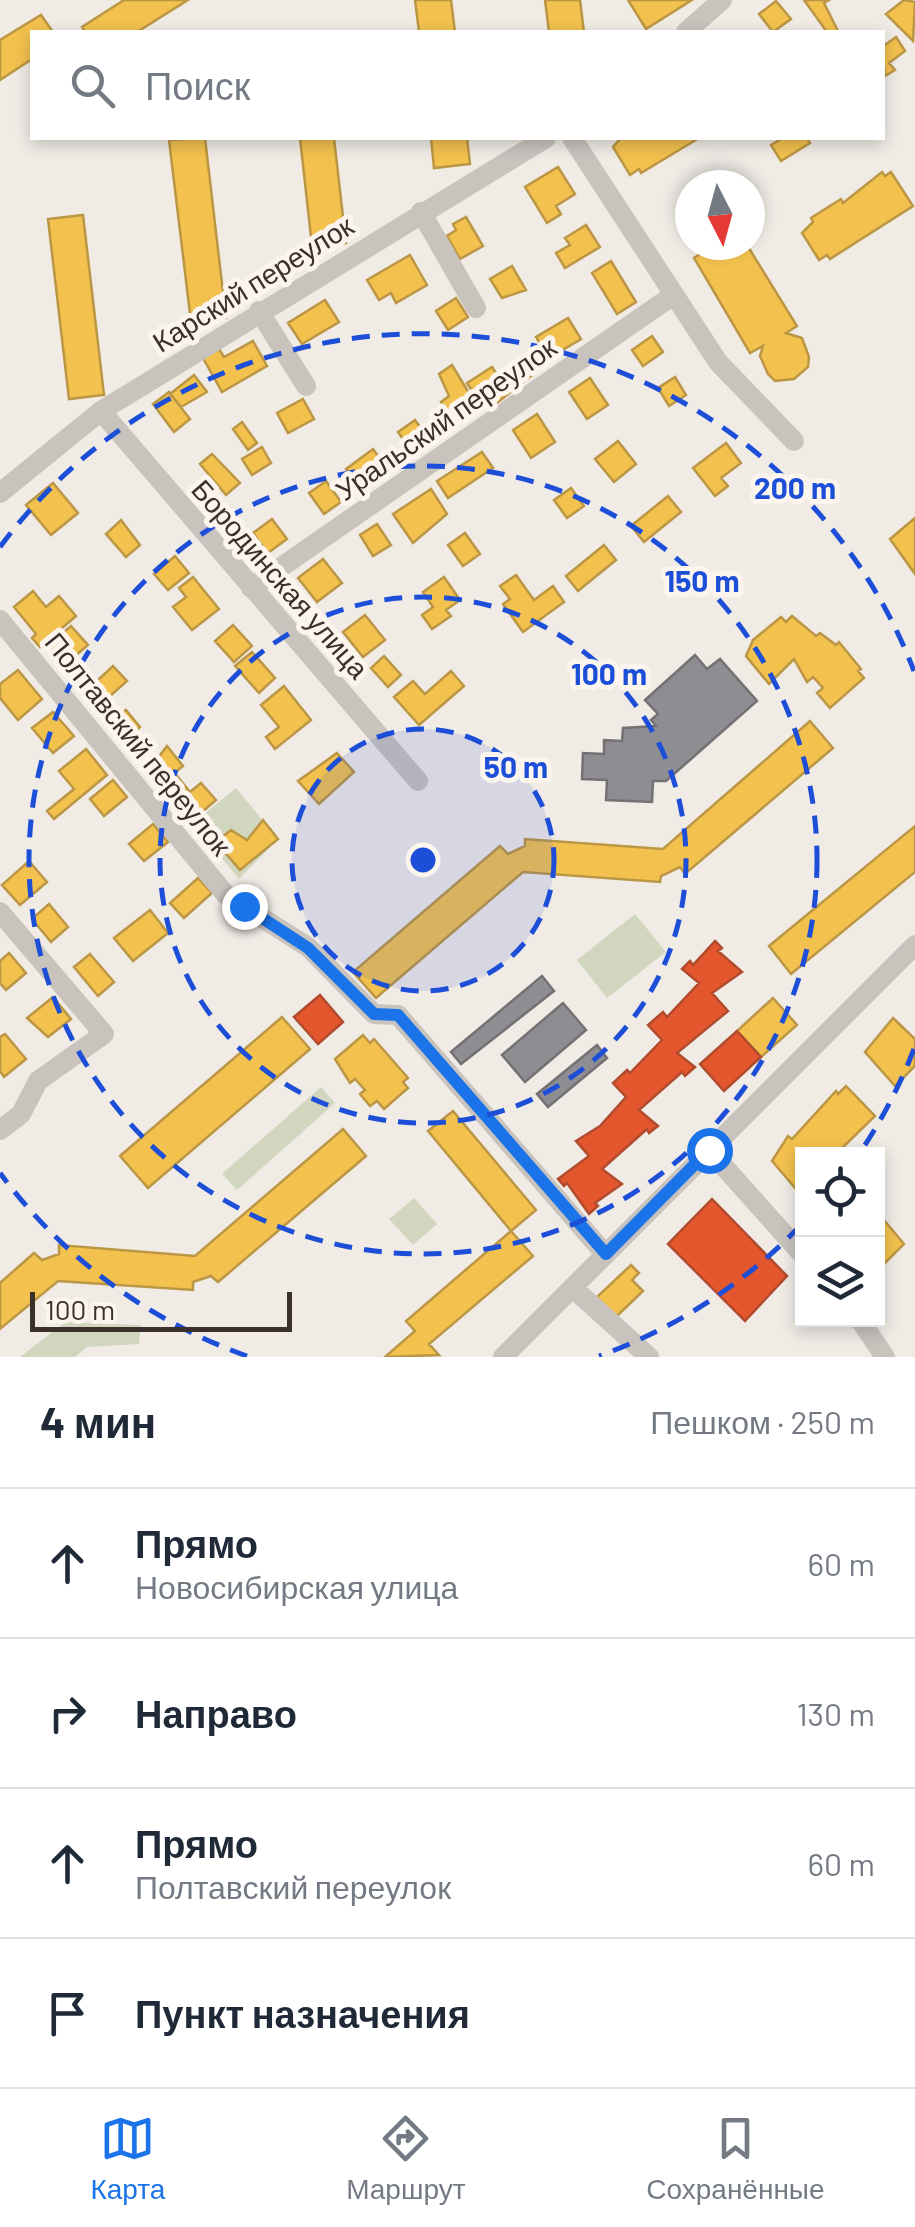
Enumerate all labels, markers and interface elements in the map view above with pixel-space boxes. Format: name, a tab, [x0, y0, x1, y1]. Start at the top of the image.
search box	[30, 30, 885, 140]
icon: search	[65, 58, 120, 113]
text: Поиск	[145, 62, 250, 108]
north arrow	[675, 170, 765, 260]
street label: Карский переулок	[146, 207, 360, 359]
street label: Уральский переулок	[329, 329, 563, 507]
text: 200 m	[754, 469, 836, 505]
street label: Бородинская улица	[185, 472, 377, 685]
text: 150 m	[665, 562, 739, 598]
street label: Полтавский переулок	[39, 625, 239, 862]
text: 100 m	[571, 655, 647, 691]
text: 50 m	[484, 748, 548, 784]
centre of rings	[405, 842, 441, 878]
route end	[222, 884, 268, 930]
route start	[687, 1128, 733, 1174]
map controls	[795, 1147, 885, 1327]
button: locate	[795, 1147, 885, 1237]
button: layers	[795, 1237, 885, 1327]
scale bar	[30, 1287, 292, 1332]
text: 100 m	[45, 1292, 115, 1326]
text: 4 мин	[40, 1396, 156, 1446]
text: Пешком · 250 m	[650, 1402, 875, 1440]
text: Прямо	[135, 1520, 258, 1566]
icon: ahead	[40, 1536, 95, 1591]
text: 60 m	[808, 1544, 875, 1582]
text: Новосибирская улица	[135, 1567, 458, 1605]
icon: right	[40, 1686, 95, 1741]
text: Направо	[135, 1690, 297, 1736]
text: 130 m	[796, 1694, 875, 1732]
text: Прямо	[135, 1820, 258, 1866]
icon: ahead	[40, 1836, 95, 1891]
text: 60 m	[808, 1844, 875, 1882]
text: Полтавский переулок	[135, 1867, 451, 1905]
icon: arrive	[40, 1986, 95, 2041]
text: Пункт назначения	[135, 1990, 470, 2036]
tab: Карта	[90, 2111, 165, 2206]
tab: Маршрут	[346, 2111, 465, 2206]
tab: Сохранённые	[646, 2111, 825, 2206]

